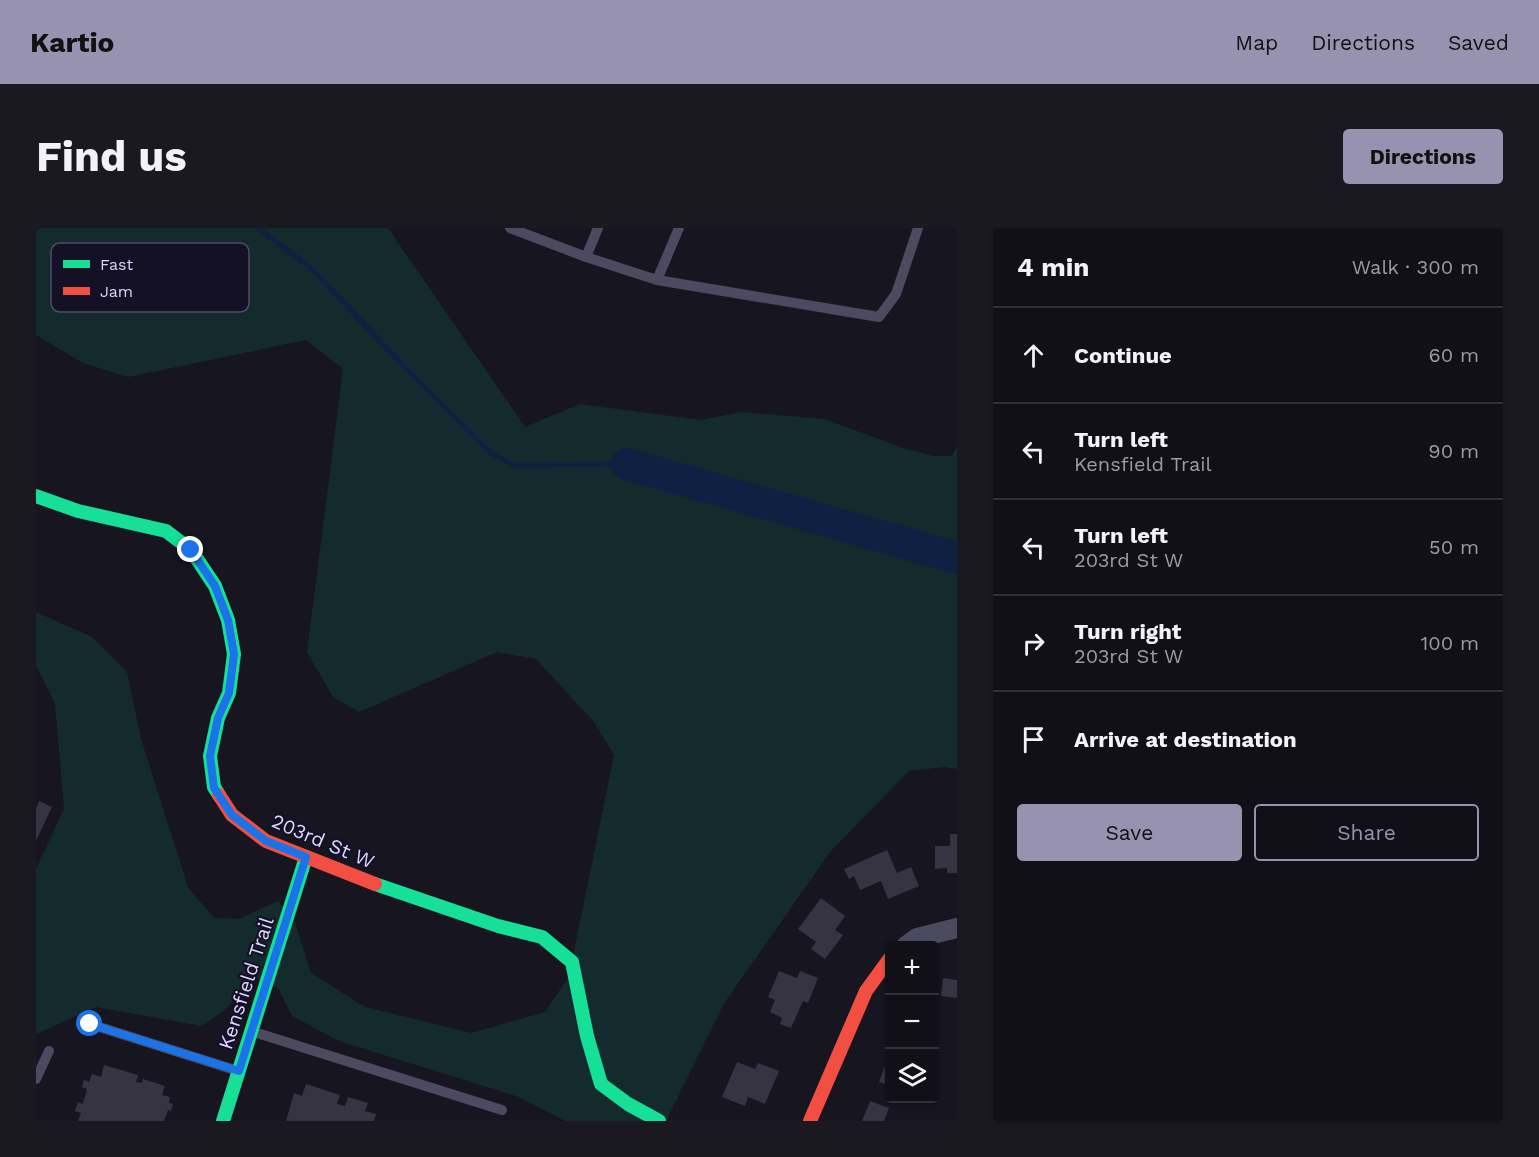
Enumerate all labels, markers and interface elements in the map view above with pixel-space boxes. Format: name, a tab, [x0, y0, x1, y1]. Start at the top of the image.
text: Kartio	[30, 26, 114, 59]
text: Map	[1235, 30, 1278, 55]
text: Directions	[1311, 30, 1415, 55]
text: Saved	[1448, 30, 1509, 55]
button: Directions	[1343, 129, 1503, 184]
text: Find us	[36, 132, 187, 181]
legend	[51, 243, 249, 312]
text: 4 min	[1017, 252, 1089, 282]
text: Fast	[100, 255, 133, 274]
text: Walk · 300 m	[1352, 255, 1479, 279]
text: Jam	[100, 282, 133, 301]
icon: ahead	[1017, 339, 1050, 372]
text: Continue	[1074, 343, 1172, 368]
text: 60 m	[1429, 343, 1479, 367]
text: Turn left	[1074, 427, 1168, 452]
icon: left	[1017, 435, 1050, 468]
text: 90 m	[1428, 439, 1479, 463]
text: Kensfield Trail	[1074, 452, 1212, 476]
text: Turn left	[1074, 523, 1168, 548]
icon: left	[1017, 531, 1050, 564]
text: 50 m	[1429, 535, 1479, 559]
route end	[177, 536, 203, 562]
text: 203rd St W	[1074, 548, 1183, 572]
text: Turn right	[1074, 619, 1181, 644]
icon: right	[1017, 627, 1050, 660]
text: 100 m	[1420, 631, 1479, 655]
text: 203rd St W	[1074, 644, 1183, 668]
icon: arrive	[1017, 723, 1050, 756]
text: Arrive at destination	[1074, 727, 1297, 752]
button: Save	[1017, 804, 1242, 861]
button: Share	[1254, 804, 1479, 861]
street label: 203rd St W	[268, 809, 378, 873]
street label: Kensfield Trail	[213, 914, 279, 1052]
map controls	[885, 941, 939, 1103]
button: +	[885, 941, 939, 995]
button: −	[885, 995, 939, 1049]
route start	[76, 1010, 102, 1036]
button: layers	[885, 1049, 939, 1103]

